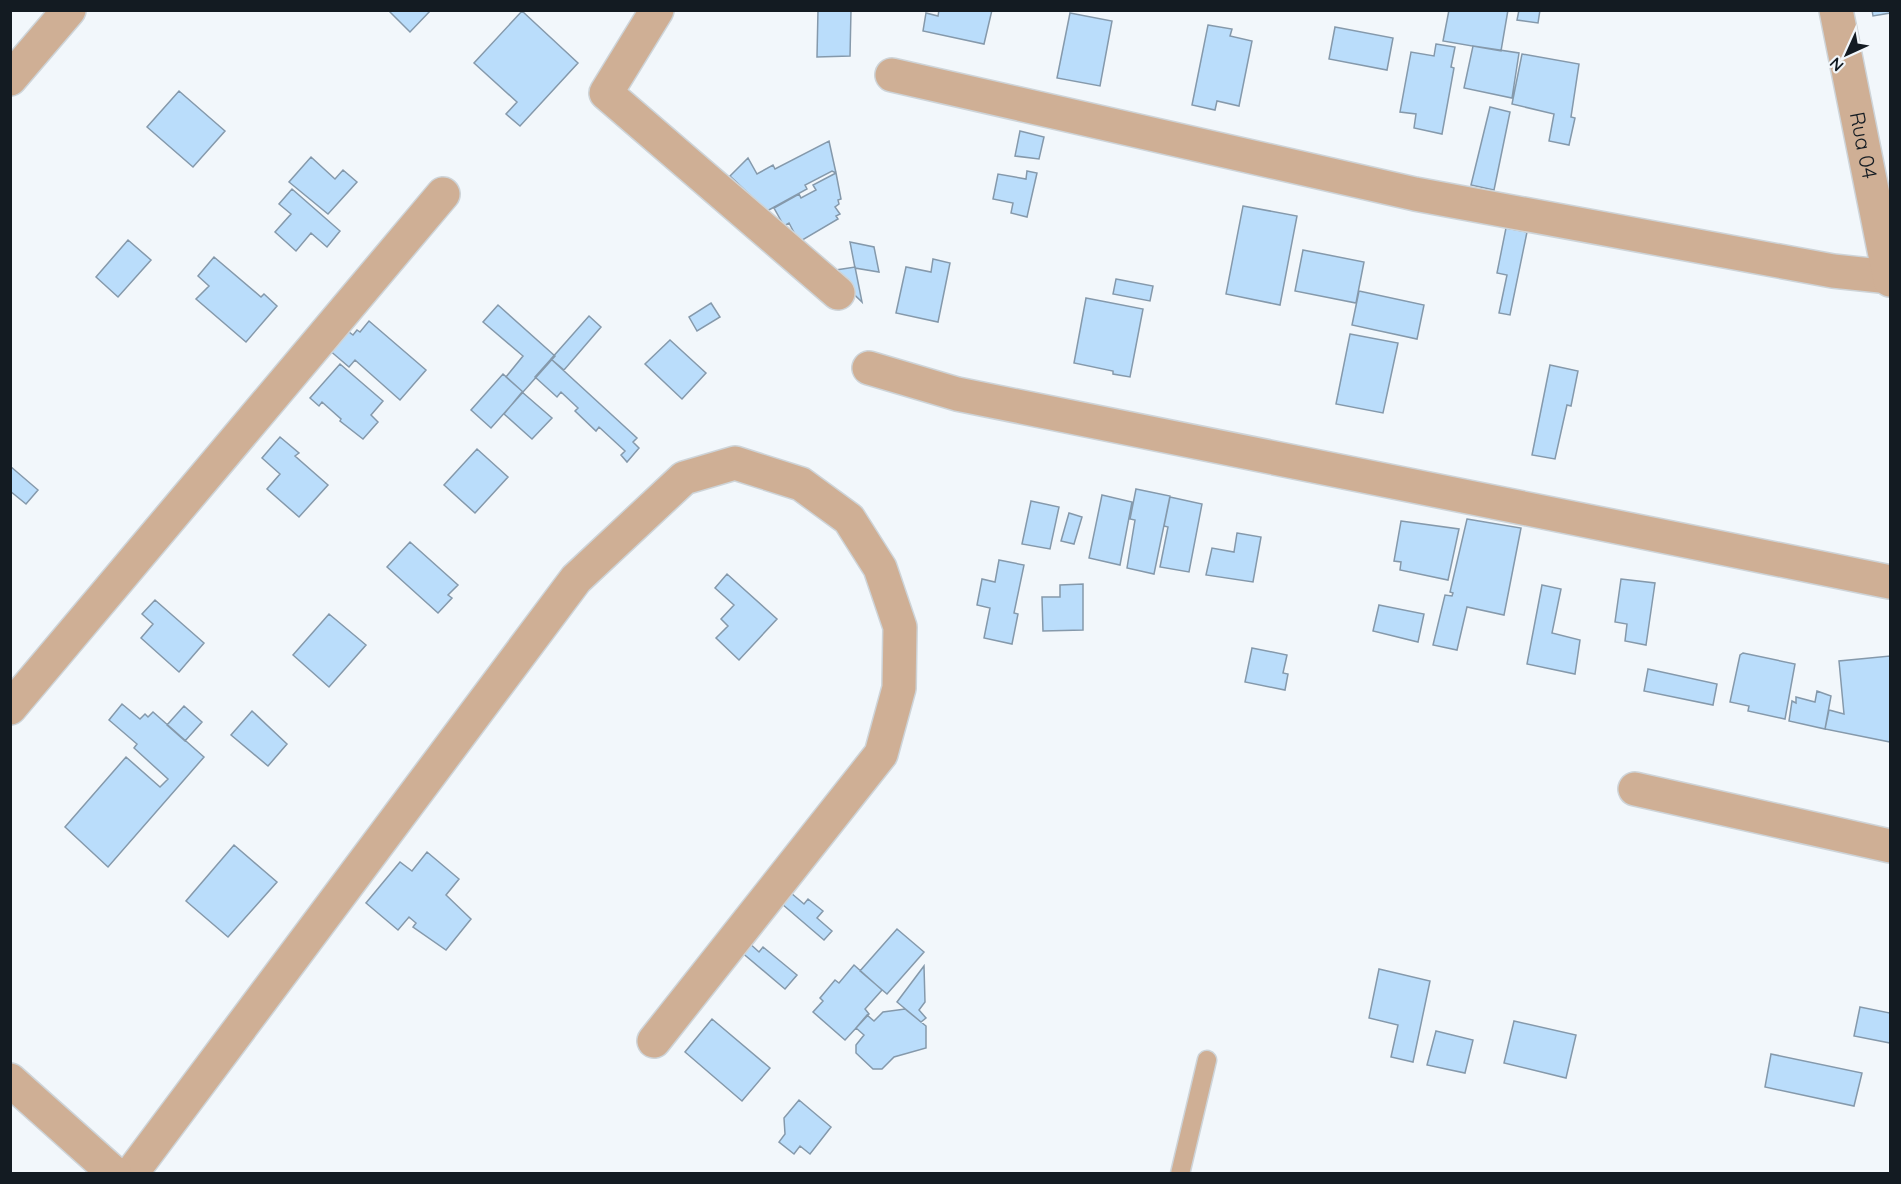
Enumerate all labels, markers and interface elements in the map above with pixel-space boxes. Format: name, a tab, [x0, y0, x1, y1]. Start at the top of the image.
north arrow	[1817, 24, 1877, 84]
text: N	[1825, 53, 1848, 76]
street label: Rua 04	[1845, 109, 1883, 181]

